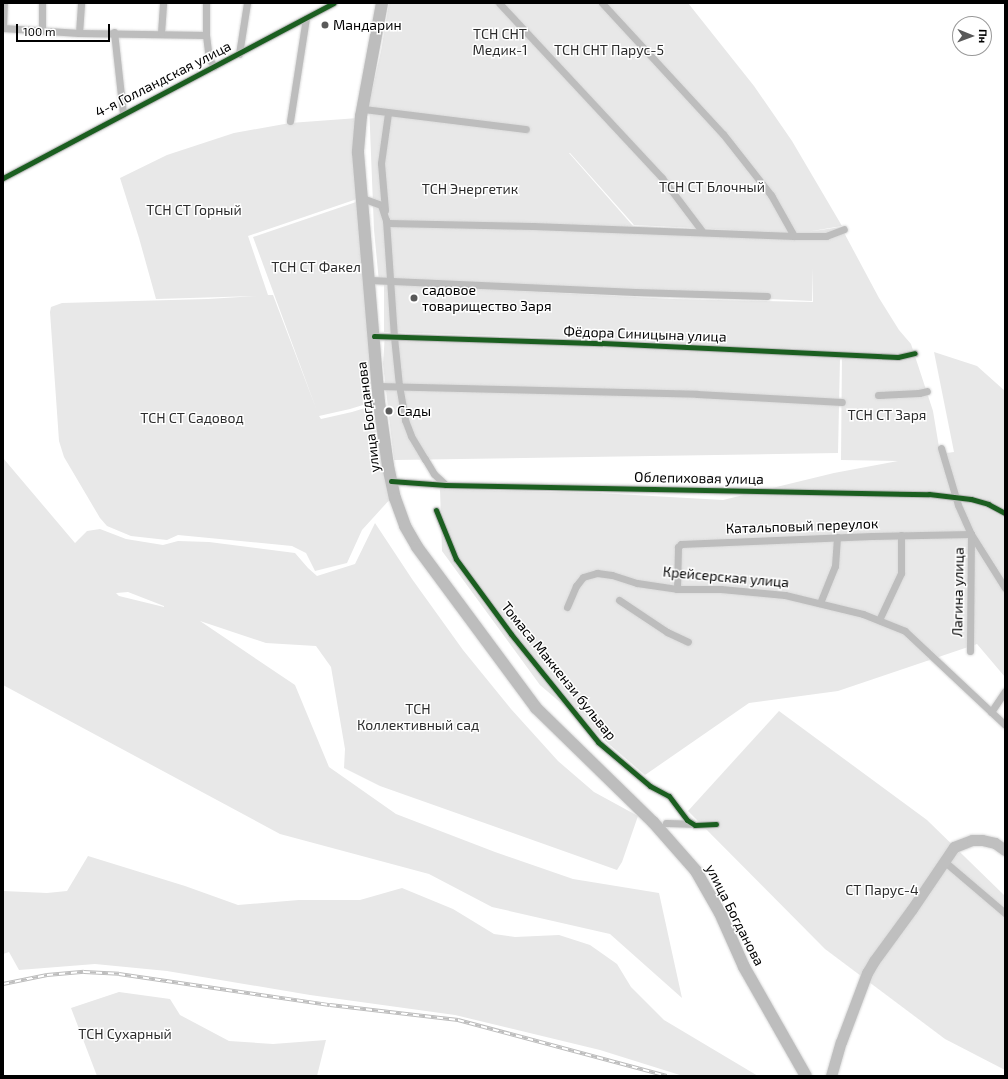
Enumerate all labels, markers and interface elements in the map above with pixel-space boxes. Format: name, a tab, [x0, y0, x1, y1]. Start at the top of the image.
scale bar	[18, 16, 112, 42]
north arrow	[952, 16, 992, 56]
place label: Мандарин	[333, 17, 402, 33]
marker: Мандарин	[320, 20, 330, 30]
text: 100 m	[23, 24, 55, 38]
park label: ТСН СНТ Медик-1	[473, 26, 527, 58]
text: Пн	[977, 29, 990, 43]
street label: 4-я Голландская улица	[92, 37, 234, 121]
park label: ТСН СНТ Парус-5	[554, 42, 664, 58]
park label: ТСН СТ Блочный	[659, 179, 765, 195]
park label: ТСН Энергетик	[422, 181, 518, 197]
park label: ТСН СТ Горный	[146, 202, 242, 218]
park label: ТСН СТ Факел	[271, 259, 361, 275]
place label: садовое товарищество Заря	[422, 282, 552, 314]
marker: садовое товарищество Заря	[409, 293, 419, 303]
street label: Фёдора Синицына улица	[563, 323, 727, 345]
street label: улица Богданова	[353, 361, 383, 473]
place label: Сады	[397, 403, 431, 419]
marker: Сады	[384, 406, 394, 416]
park label: ТСН СТ Заря	[848, 407, 926, 423]
park label: ТСН СТ Садовод	[140, 410, 244, 426]
street label: Облепиховая улица	[634, 468, 764, 488]
street label: Катальповый переулок	[725, 515, 879, 537]
street label: Лагина улица	[949, 547, 967, 637]
street label: Крейсерская улица	[662, 563, 790, 591]
street label: Томаса Маккензи бульвар	[498, 598, 620, 744]
park label: ТСН Коллективный сад	[357, 701, 479, 734]
street label: улица Богданова	[702, 861, 768, 969]
park label: СТ Парус-4	[845, 882, 919, 898]
park label: ТСН Сухарный	[78, 1026, 172, 1042]

